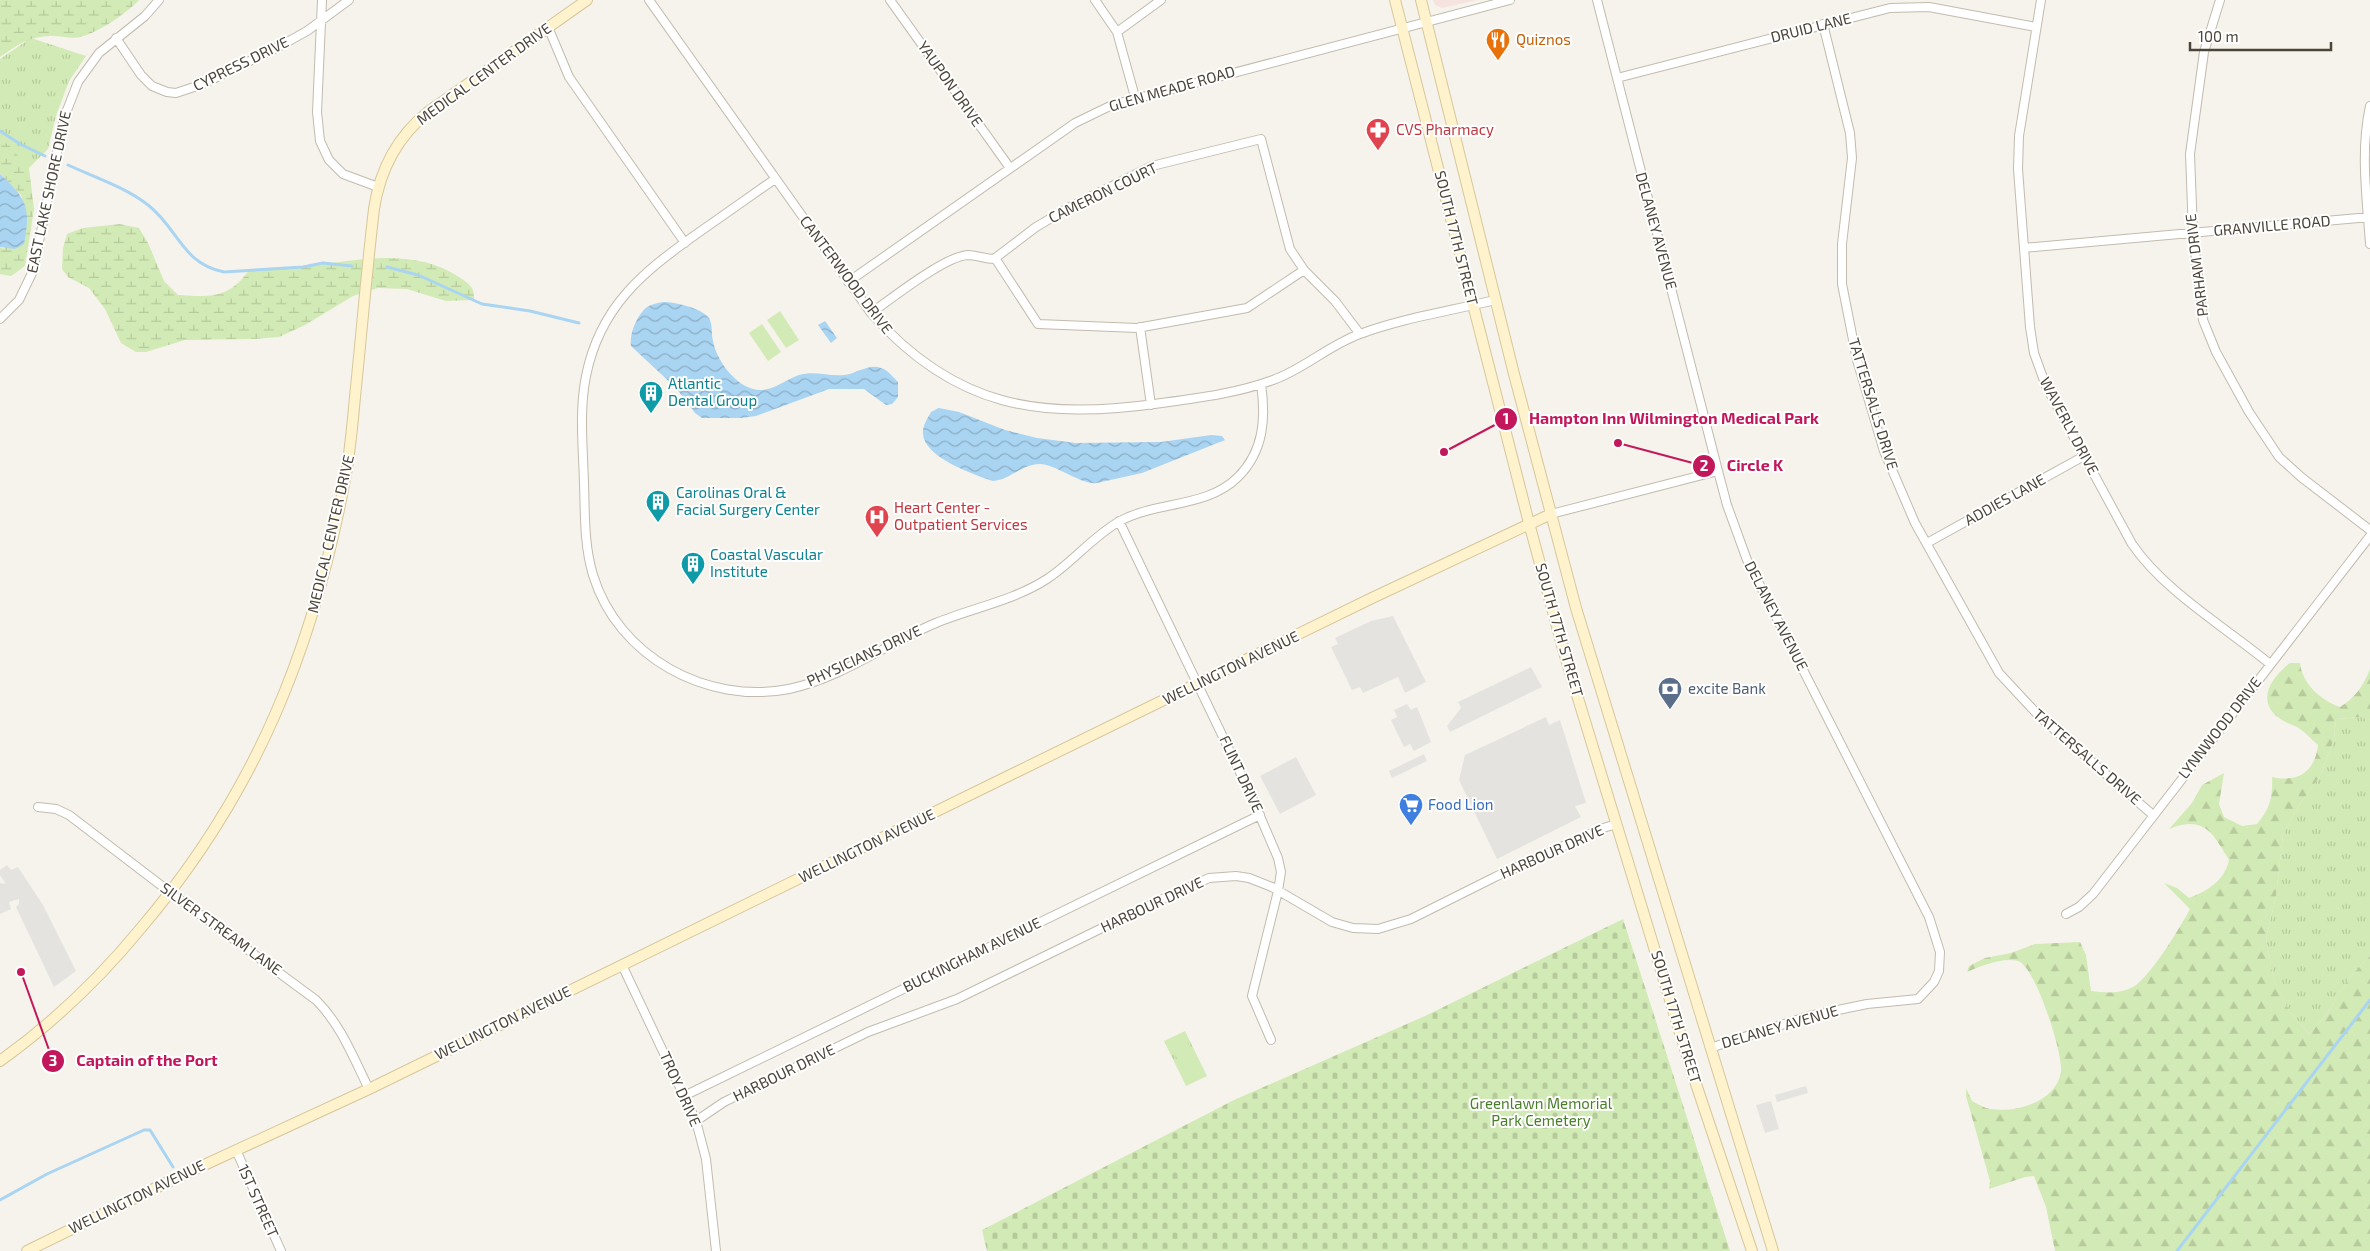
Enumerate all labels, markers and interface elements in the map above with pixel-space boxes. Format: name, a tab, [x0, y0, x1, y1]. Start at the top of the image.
street label: DRUID LANE	[1769, 8, 1853, 46]
street label: MEDICAL CENTER DRIVE	[413, 18, 554, 128]
scale bar	[2190, 20, 2331, 52]
restaurant icon: Quiznos	[1485, 27, 1511, 61]
text: 100 m	[2198, 27, 2239, 45]
place label: Quiznos	[1516, 30, 1571, 49]
street label: CYPRESS DRIVE	[190, 32, 291, 94]
street label: YAUPON DRIVE	[915, 37, 987, 130]
street label: GLEN MEADE ROAD	[1106, 61, 1237, 115]
street label: EAST LAKE SHORE DRIVE	[22, 109, 74, 275]
pharmacy icon: CVS Pharmacy	[1365, 117, 1391, 151]
place label: CVS Pharmacy	[1396, 120, 1494, 138]
street label: CAMERON COURT	[1045, 158, 1160, 226]
street label: SOUTH 17TH STREET	[1432, 169, 1482, 307]
street label: DELANEY AVENUE	[1633, 170, 1681, 291]
street label: GRANVILLE ROAD	[2213, 211, 2331, 239]
street label: CANTERWOOD DRIVE	[797, 212, 897, 337]
street label: PARHAM DRIVE	[2181, 213, 2211, 318]
street label: TATTERSALLS DRIVE	[1845, 336, 1903, 472]
place label: Atlantic Dental Group	[668, 374, 757, 409]
street label: WAVERLY DRIVE	[2037, 374, 2103, 477]
building icon: Atlantic Dental Group	[638, 380, 664, 414]
callout: Hampton Inn Wilmington Medical Park	[1494, 403, 1829, 434]
text: Hampton Inn Wilmington Medical Park	[1529, 408, 1819, 427]
text: 1	[1503, 409, 1509, 427]
callout: Circle K	[1692, 450, 1793, 481]
street label: MEDICAL CENTER DRIVE	[303, 453, 357, 615]
text: Circle K	[1727, 455, 1784, 474]
text: 2	[1700, 456, 1709, 474]
street label: ADDIES LANE	[1961, 470, 2048, 529]
place label: Carolinas Oral & Facial Surgery Center	[676, 483, 820, 518]
building icon: Carolinas Oral & Facial Surgery Center	[645, 489, 671, 523]
place label: Heart Center - Outpatient Services	[894, 498, 1028, 533]
hospital icon: Heart Center - Outpatient Services	[864, 504, 890, 538]
place label: Coastal Vascular Institute	[710, 545, 823, 580]
building icon: Coastal Vascular Institute	[680, 551, 706, 585]
street label: DELANEY AVENUE	[1741, 558, 1812, 673]
street label: SOUTH 17TH STREET	[1532, 561, 1588, 699]
street label: PHYSICIANS DRIVE	[803, 621, 924, 690]
street label: WELLINGTON AVENUE	[1160, 626, 1302, 708]
street label: LYNNWOOD DRIVE	[2174, 673, 2265, 782]
bank icon: excite Bank	[1657, 676, 1683, 710]
place label: excite Bank	[1688, 679, 1766, 697]
street label: TATTERSALLS DRIVE	[2030, 705, 2145, 808]
street label: FLINT DRIVE	[1216, 732, 1268, 815]
supermarket icon: Food Lion	[1398, 792, 1424, 826]
place label: Food Lion	[1428, 795, 1494, 813]
street label: WELLINGTON AVENUE	[796, 804, 938, 886]
street label: HARBOUR DRIVE	[1497, 820, 1606, 882]
street label: HARBOUR DRIVE	[1097, 872, 1206, 936]
street label: SILVER STREAM LANE	[157, 878, 286, 978]
street label: BUCKINGHAM AVENUE	[900, 913, 1044, 995]
street label: SOUTH 17TH STREET	[1648, 948, 1706, 1086]
street label: WELLINGTON AVENUE	[432, 981, 574, 1063]
street label: DELANEY AVENUE	[1719, 1001, 1840, 1051]
street label: HARBOUR DRIVE	[730, 1040, 838, 1105]
callout: Captain of the Port	[41, 1045, 228, 1076]
street label: TROY DRIVE	[656, 1048, 705, 1129]
text: Captain of the Port	[76, 1050, 218, 1069]
text: 3	[49, 1051, 57, 1069]
park label: Greenlawn Memorial Park Cemetery	[1470, 1094, 1613, 1129]
street label: WELLINGTON AVENUE	[66, 1155, 208, 1237]
street label: 1ST STREET	[235, 1161, 283, 1240]

